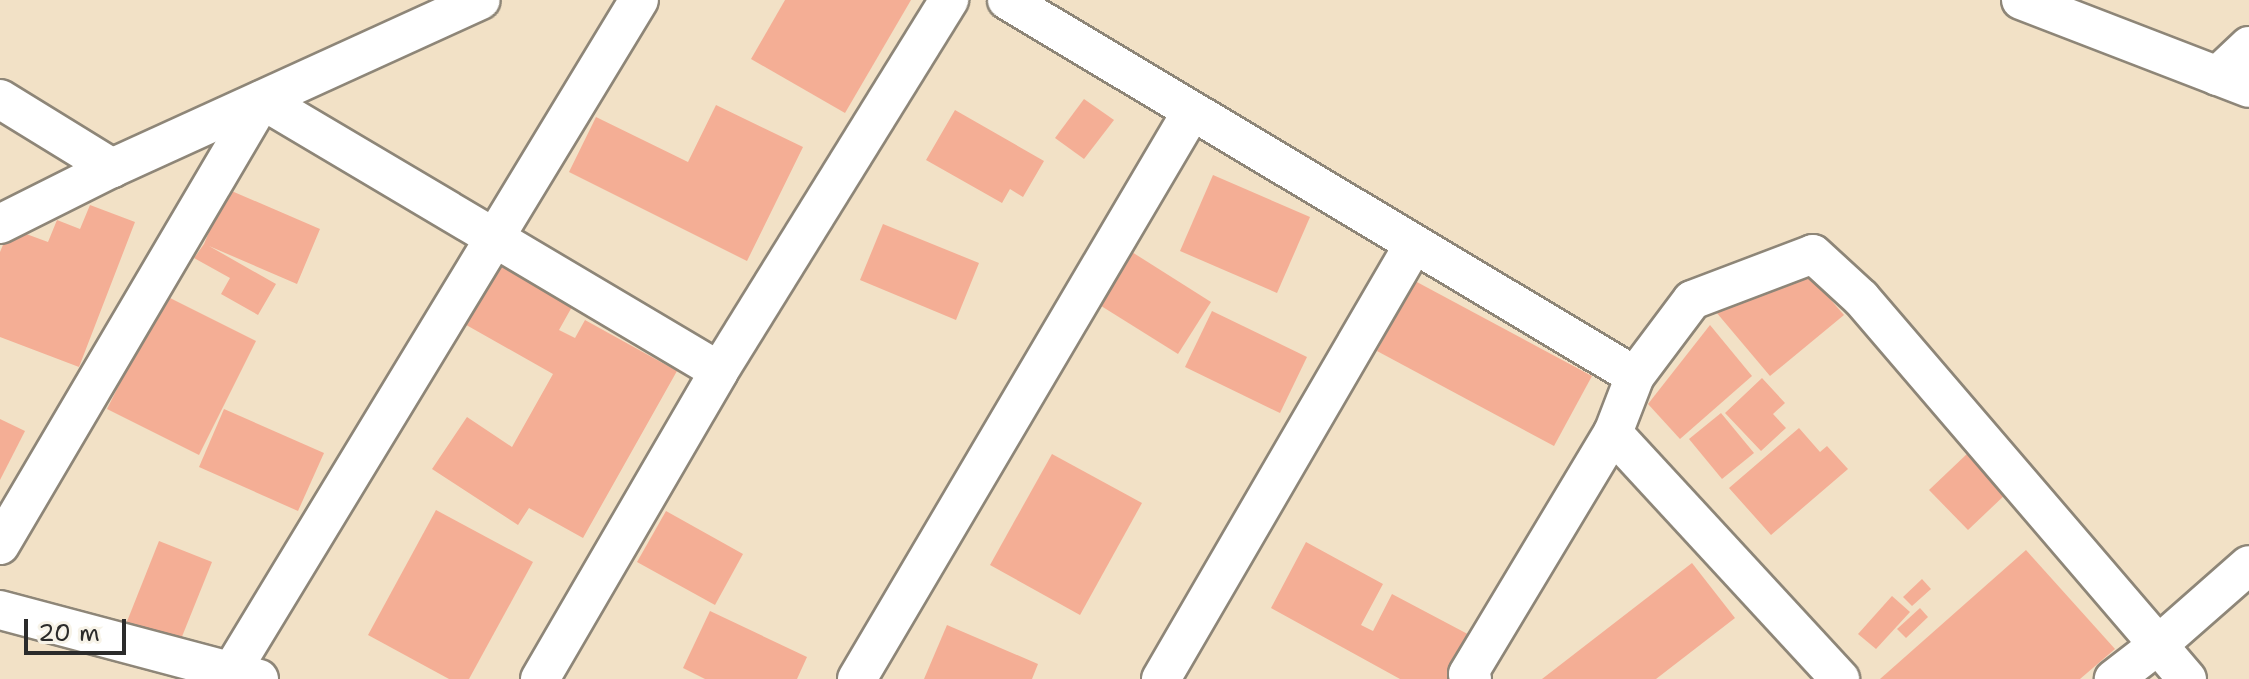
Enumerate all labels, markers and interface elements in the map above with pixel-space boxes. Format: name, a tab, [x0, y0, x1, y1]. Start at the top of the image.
scale bar	[28, 603, 130, 653]
text: 20 m	[38, 617, 100, 649]

